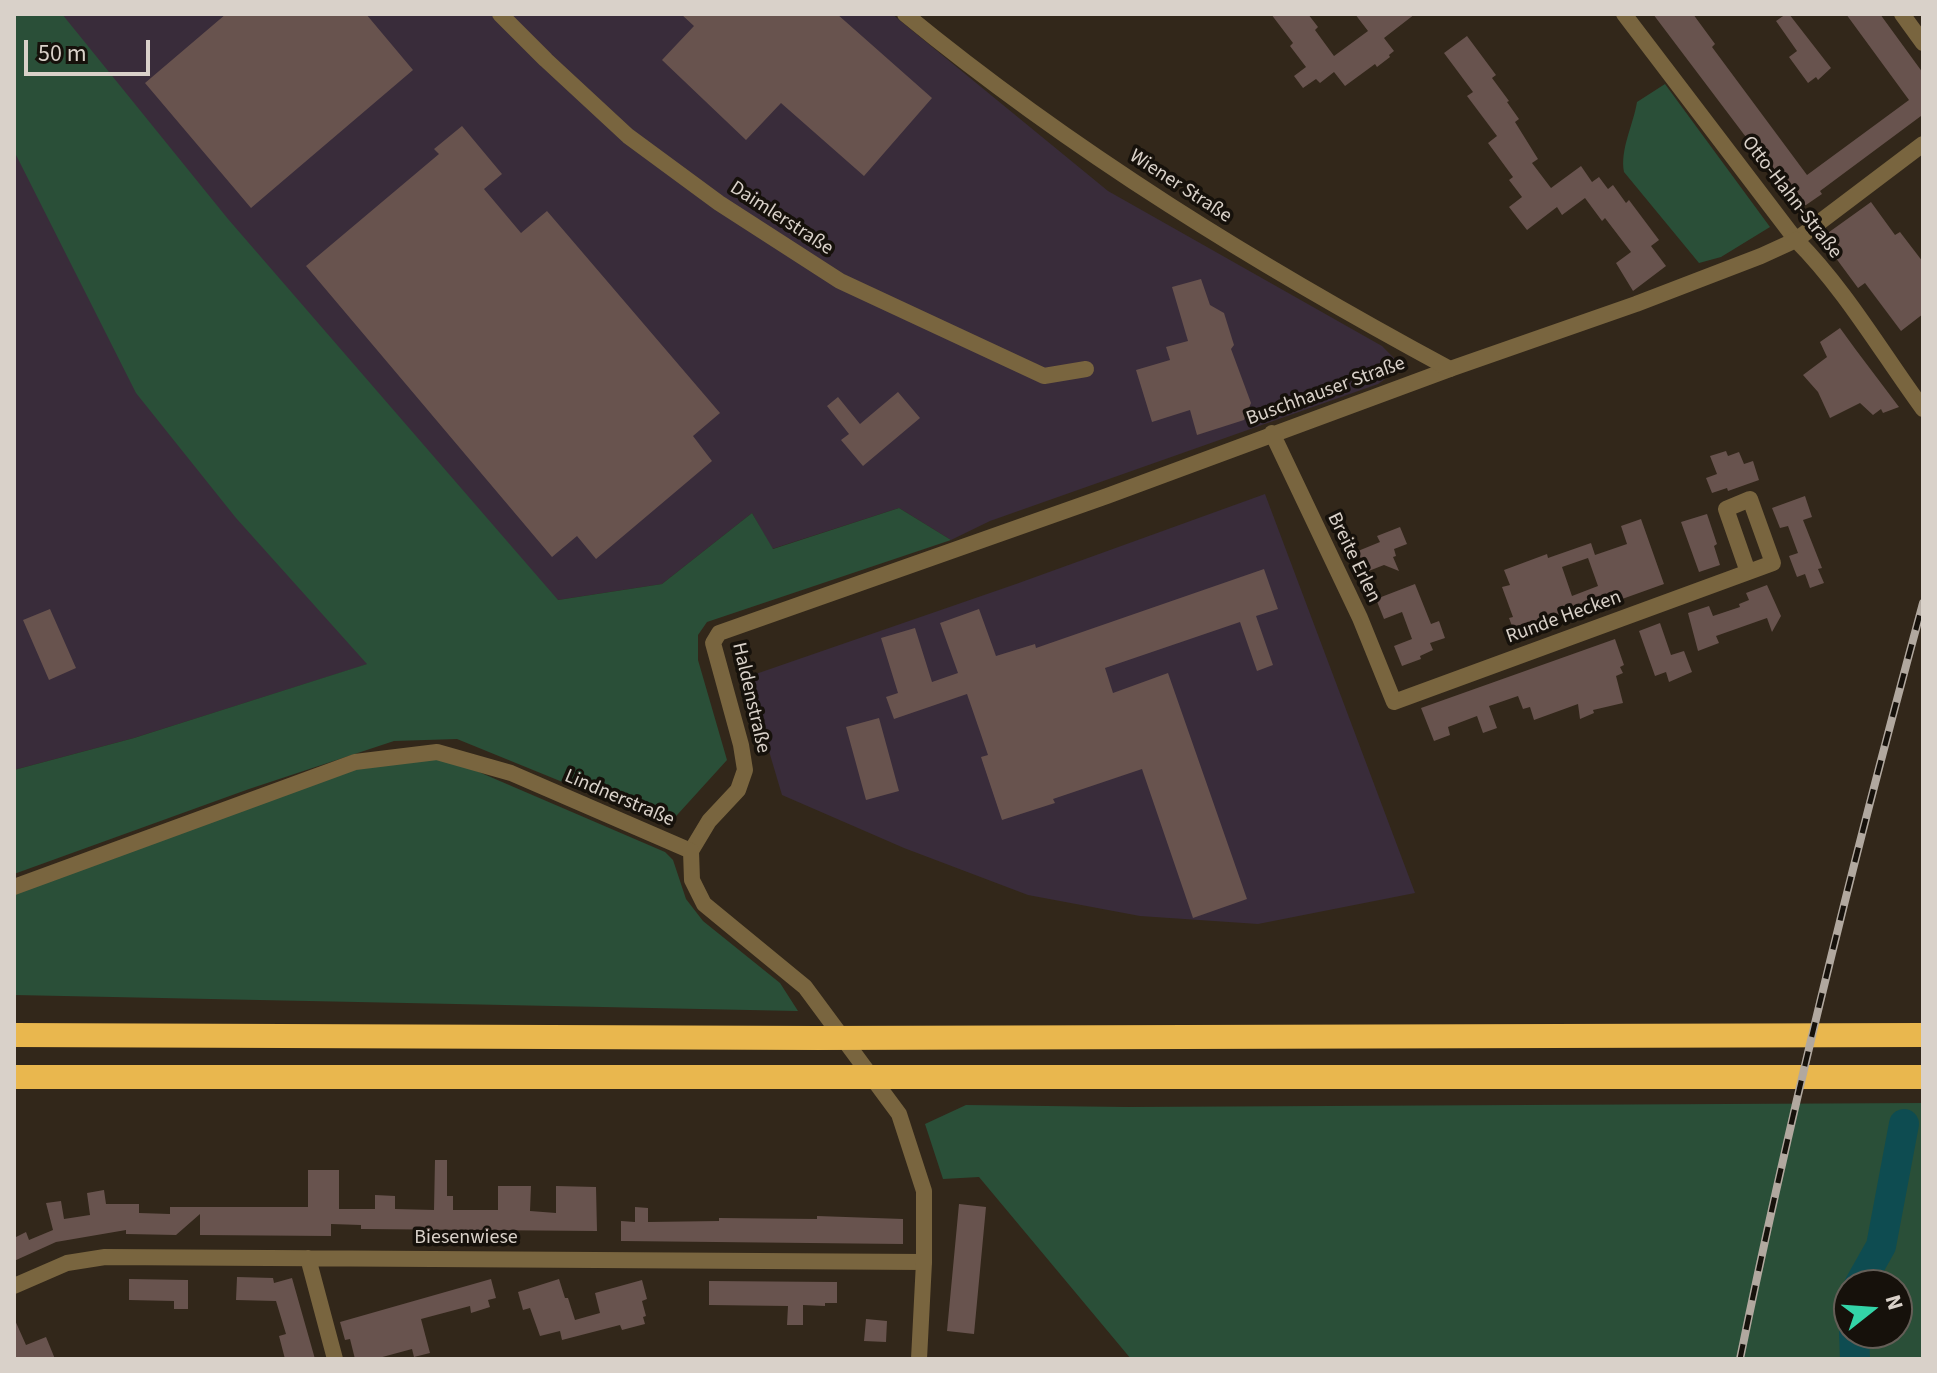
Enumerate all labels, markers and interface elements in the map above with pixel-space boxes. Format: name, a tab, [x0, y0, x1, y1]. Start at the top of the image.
scale bar	[28, 24, 154, 74]
text: 50 m	[38, 36, 87, 71]
street label: Otto-Hahn-Straße	[1736, 132, 1846, 264]
street label: Wiener Straße	[1124, 145, 1236, 229]
street label: Daimlerstraße	[725, 177, 837, 261]
street label: Buschhauser Straße	[1243, 352, 1409, 432]
street label: Breite Erlen	[1321, 509, 1385, 607]
street label: Runde Hecken	[1503, 586, 1625, 650]
street label: Haldenstraße	[726, 640, 774, 756]
street label: Lindnerstraße	[560, 765, 678, 833]
street label: Biesenwiese	[414, 1227, 518, 1251]
north arrow	[1833, 1269, 1913, 1349]
text: N	[1877, 1291, 1911, 1314]

